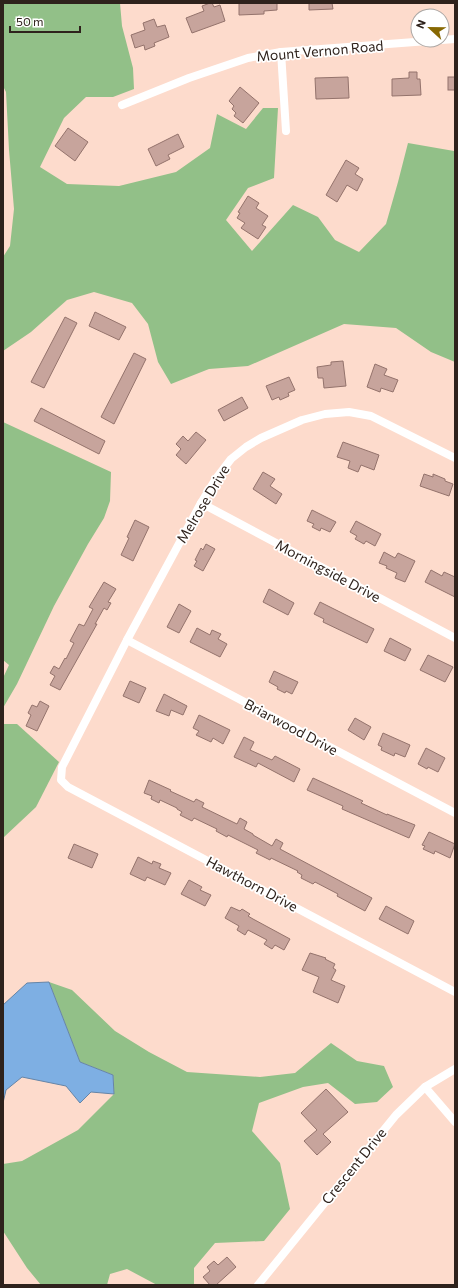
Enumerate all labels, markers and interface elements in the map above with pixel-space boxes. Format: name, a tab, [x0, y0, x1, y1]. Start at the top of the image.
scale bar	[10, 8, 80, 34]
north arrow	[410, 8, 450, 48]
text: 50 m	[16, 14, 44, 28]
text: N	[413, 18, 428, 30]
street label: Mount Vernon Road	[256, 36, 384, 65]
street label: Melrose Drive	[173, 462, 233, 546]
street label: Morningside Drive	[273, 536, 384, 605]
street label: Briarwood Drive	[242, 695, 341, 758]
street label: Hawthorn Drive	[204, 852, 301, 915]
street label: Crescent Drive	[318, 1124, 390, 1207]

